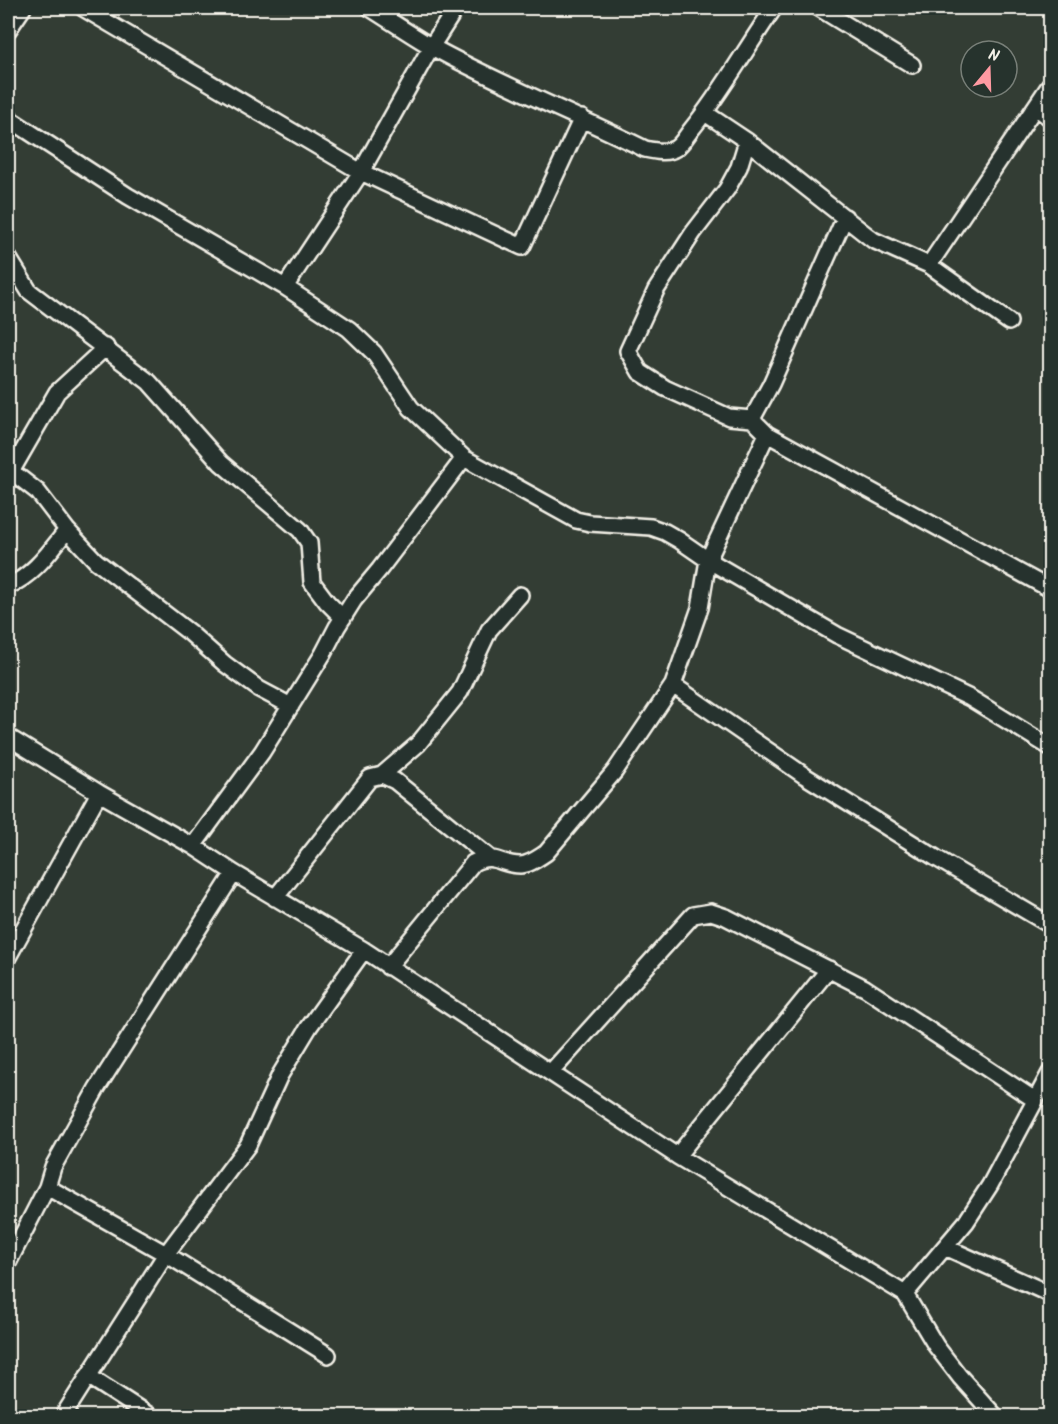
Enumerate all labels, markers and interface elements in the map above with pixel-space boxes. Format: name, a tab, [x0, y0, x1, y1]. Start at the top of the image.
north arrow	[959, 39, 1019, 99]
text: N	[985, 43, 1002, 70]

